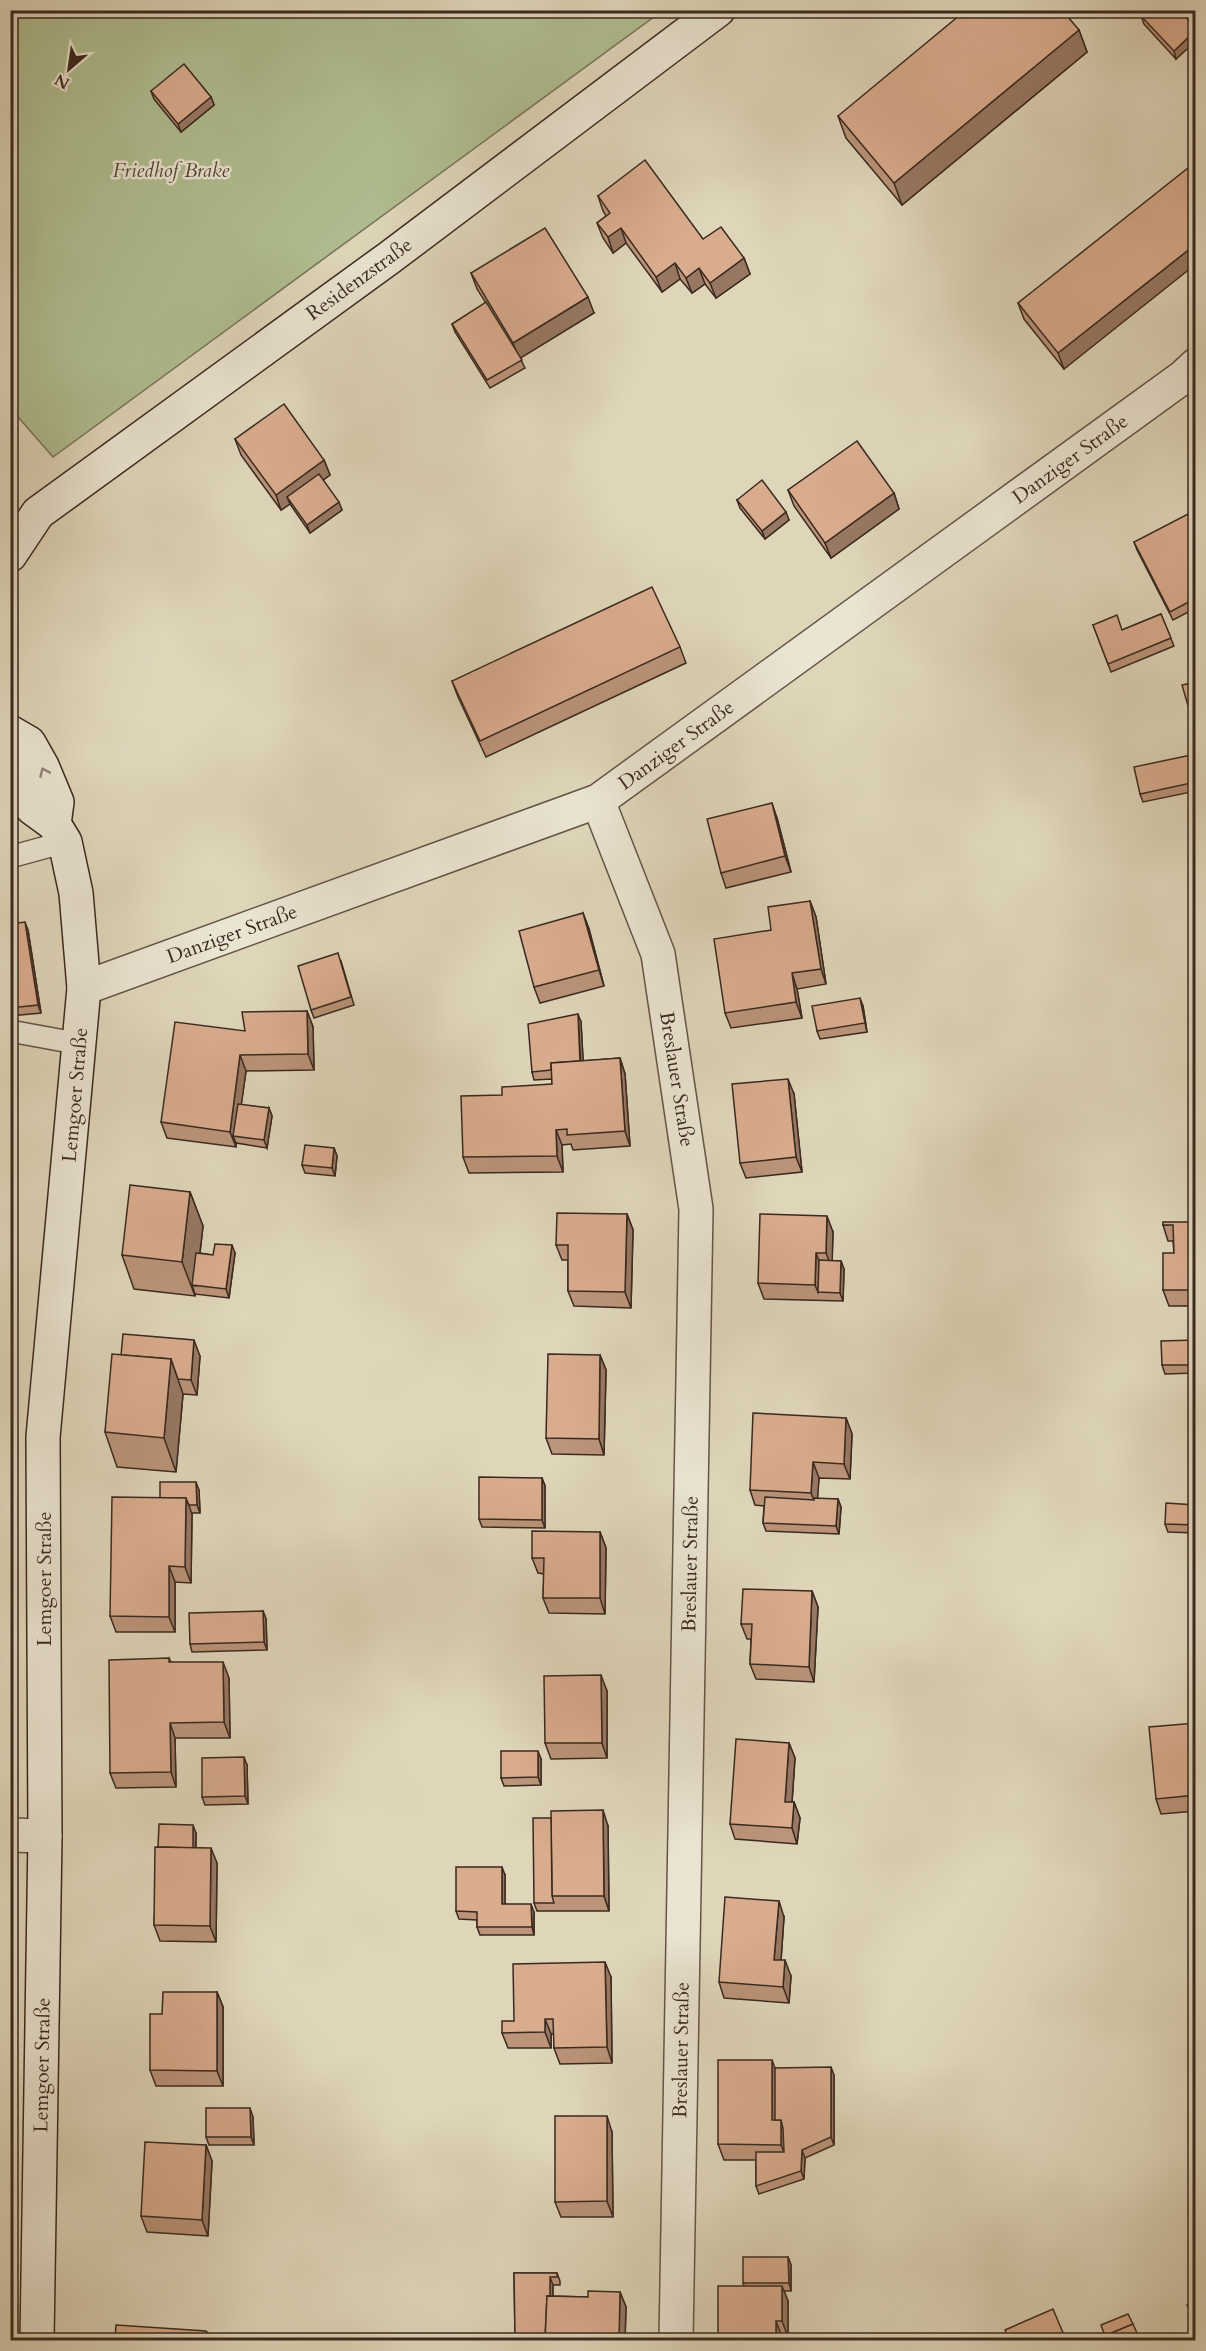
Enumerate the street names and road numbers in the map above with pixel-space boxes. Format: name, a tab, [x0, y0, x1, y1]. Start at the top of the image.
street label: Residenzstraße	[300, 231, 418, 327]
street label: Danziger Straße	[1007, 408, 1133, 510]
street label: Danziger Straße	[613, 694, 739, 796]
street label: Danziger Straße	[163, 898, 301, 970]
street label: Breslauer Straße	[653, 1010, 701, 1148]
street label: Lemgoer Straße	[56, 1027, 94, 1163]
street label: Breslauer Straße	[675, 1496, 705, 1632]
street label: Lemgoer Straße	[31, 1511, 58, 1647]
street label: Breslauer Straße	[666, 1982, 696, 2118]
street label: Lemgoer Straße	[27, 1997, 57, 2133]

